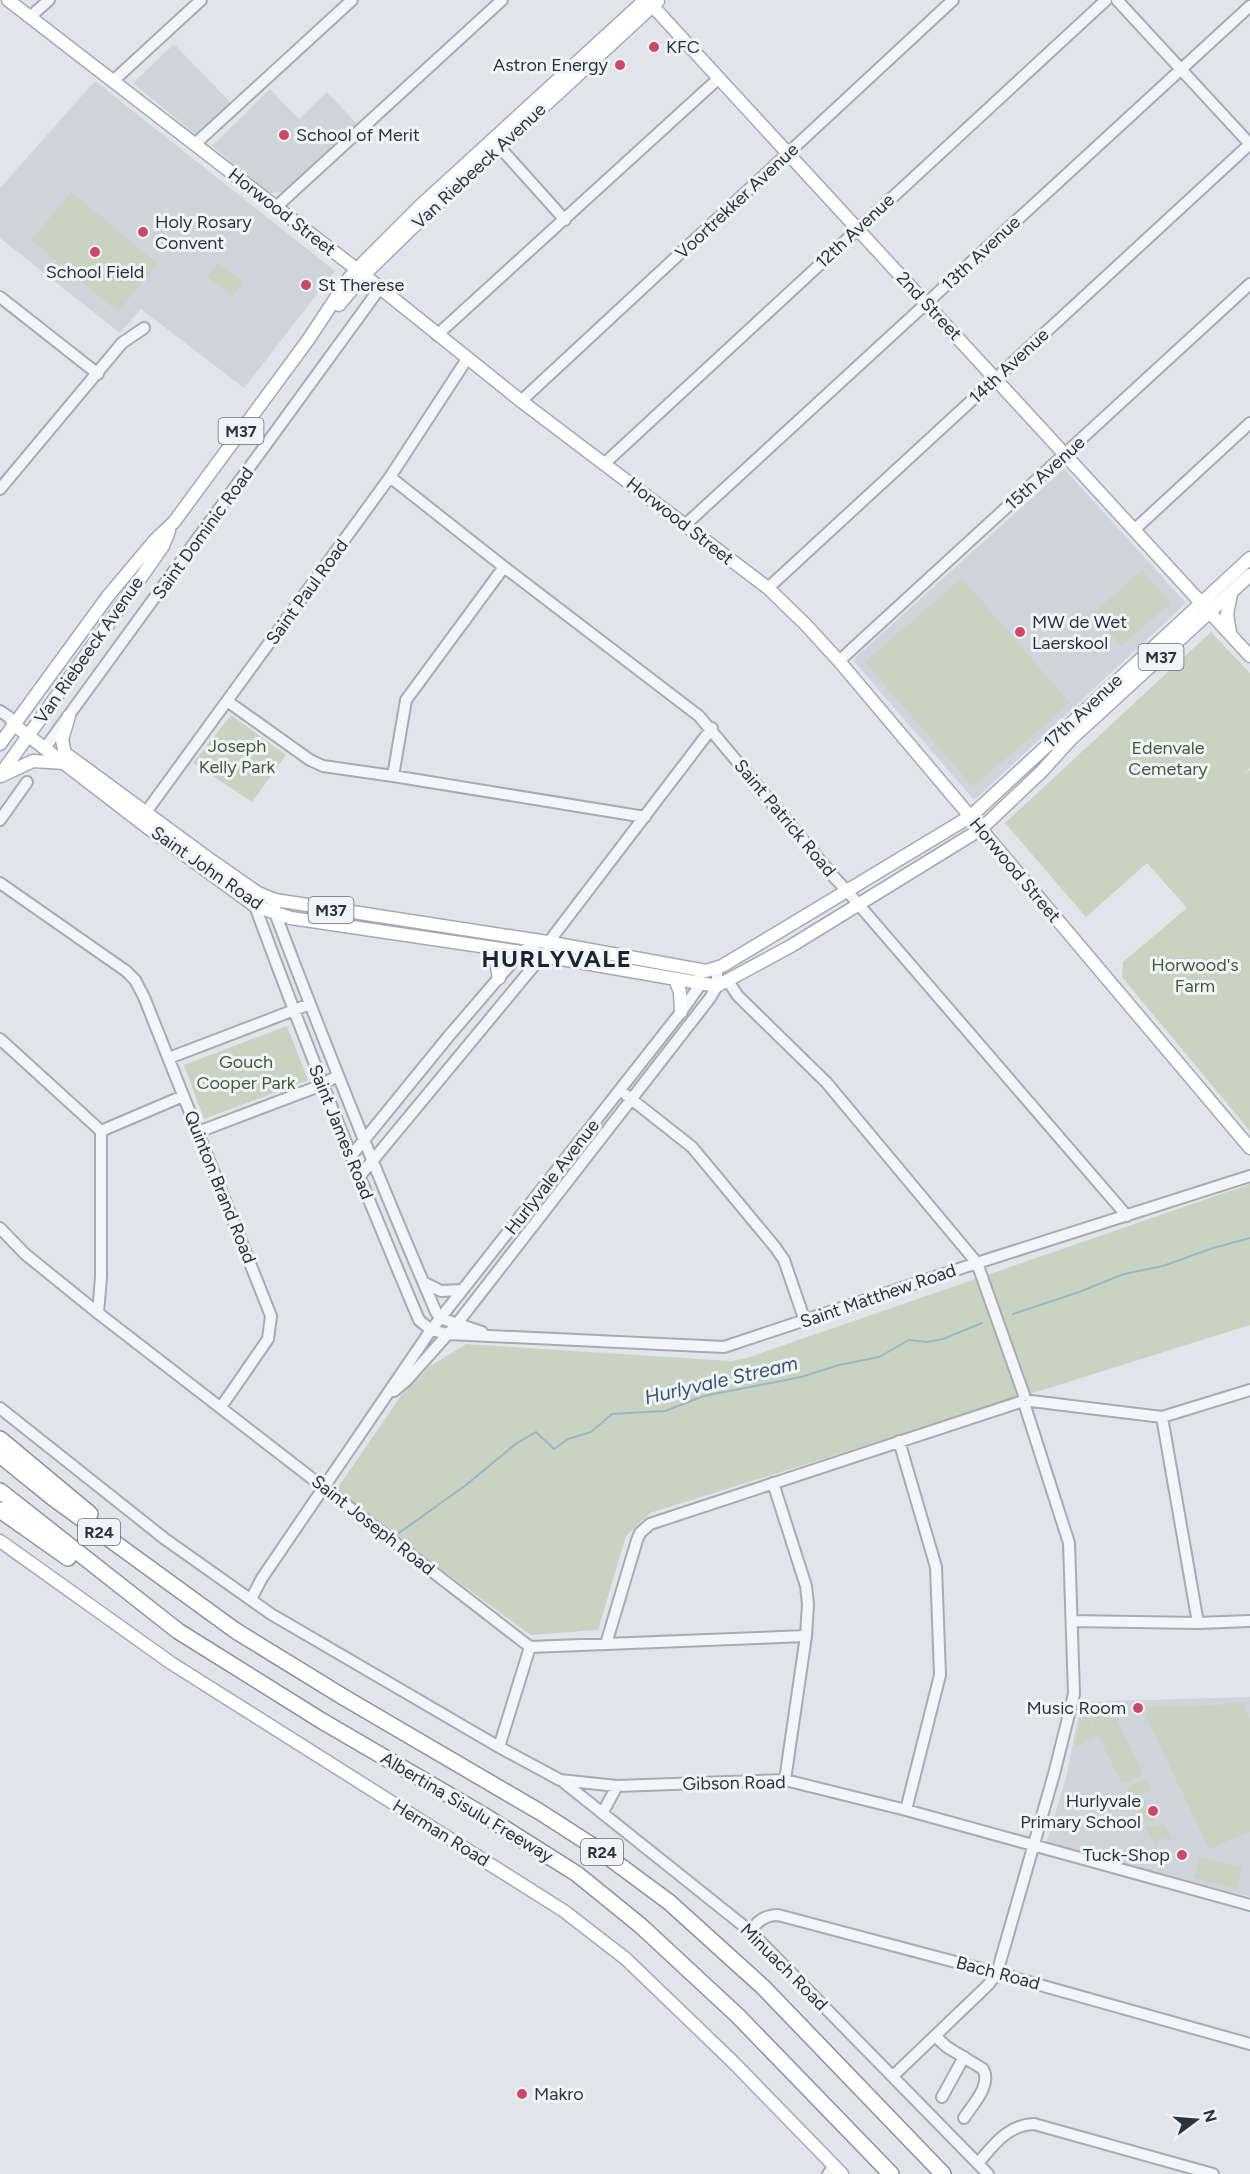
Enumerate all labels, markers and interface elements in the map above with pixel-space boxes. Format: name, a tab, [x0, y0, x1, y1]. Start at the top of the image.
place label: KFC	[666, 36, 700, 58]
marker: KFC	[647, 40, 661, 54]
place label: Astron Energy	[493, 54, 609, 76]
marker: Astron Energy	[613, 58, 627, 72]
street label: Van Riebeeck Avenue	[408, 98, 551, 234]
place label: School of Merit	[296, 124, 420, 146]
marker: School of Merit	[277, 128, 291, 142]
street label: Voortrekker Avenue	[671, 138, 803, 264]
street label: Horwood Street	[224, 163, 340, 261]
street label: 12th Avenue	[811, 189, 899, 273]
place label: Holy Rosary Convent	[155, 211, 252, 254]
street label: 13th Avenue	[937, 211, 1025, 295]
marker: Holy Rosary Convent	[136, 225, 150, 239]
marker: School Field	[88, 245, 102, 259]
place label: School Field	[46, 261, 144, 283]
street label: 2nd Street	[892, 267, 966, 345]
place label: St Therese	[318, 274, 404, 296]
marker: St Therese	[299, 278, 313, 292]
street label: 14th Avenue	[965, 323, 1053, 408]
road number: M37	[218, 418, 264, 444]
street label: 15th Avenue	[1000, 431, 1090, 515]
street label: Saint Dominic Road	[148, 463, 258, 603]
street label: Horwood Street	[622, 472, 738, 570]
street label: Saint Paul Road	[261, 535, 353, 649]
street label: Van Riebeeck Avenue	[30, 572, 148, 728]
place label: MW de Wet Laerskool	[1032, 611, 1127, 654]
marker: MW de Wet Laerskool	[1013, 625, 1027, 639]
road number: M37	[1138, 644, 1184, 670]
street label: 17th Avenue	[1039, 669, 1127, 753]
park label: Joseph Kelly Park	[199, 735, 276, 778]
park label: Edenvale Cemetary	[1128, 737, 1208, 780]
street label: Saint Patrick Road	[729, 755, 841, 881]
street label: Horwood Street	[965, 813, 1065, 927]
street label: Saint John Road	[147, 821, 267, 915]
road number: M37	[308, 897, 354, 923]
district label: HURLYVALE	[482, 944, 632, 973]
park label: Horwood's Farm	[1151, 954, 1239, 997]
park label: Gouch Cooper Park	[196, 1051, 296, 1094]
street label: Saint James Road	[304, 1061, 378, 1203]
street label: Quinton Brand Road	[179, 1107, 261, 1267]
street label: Hurlyvale Avenue	[500, 1115, 604, 1239]
street label: Saint Matthew Road	[797, 1259, 959, 1333]
water label: Hurlyvale Stream	[642, 1351, 800, 1409]
street label: Saint Joseph Road	[307, 1470, 439, 1580]
road number: R24	[78, 1519, 120, 1545]
place label: Music Room	[1027, 1697, 1126, 1719]
marker: Music Room	[1131, 1701, 1145, 1715]
street label: Albertina Sisulu Freeway	[377, 1747, 557, 1867]
street label: Gibson Road	[682, 1771, 786, 1795]
place label: Hurlyvale Primary School	[1020, 1790, 1141, 1833]
street label: Herman Road	[389, 1795, 493, 1871]
marker: Hurlyvale Primary School	[1146, 1804, 1160, 1818]
road number: R24	[581, 1839, 623, 1865]
place label: Tuck-Shop	[1083, 1844, 1170, 1866]
marker: Tuck-Shop	[1175, 1848, 1189, 1862]
street label: Minuach Road	[736, 1919, 832, 2015]
street label: Bach Road	[954, 1951, 1042, 1995]
place label: Makro	[534, 2083, 584, 2105]
marker: Makro	[515, 2087, 529, 2101]
north arrow	[1166, 2090, 1226, 2150]
text: N	[1199, 2107, 1221, 2125]

